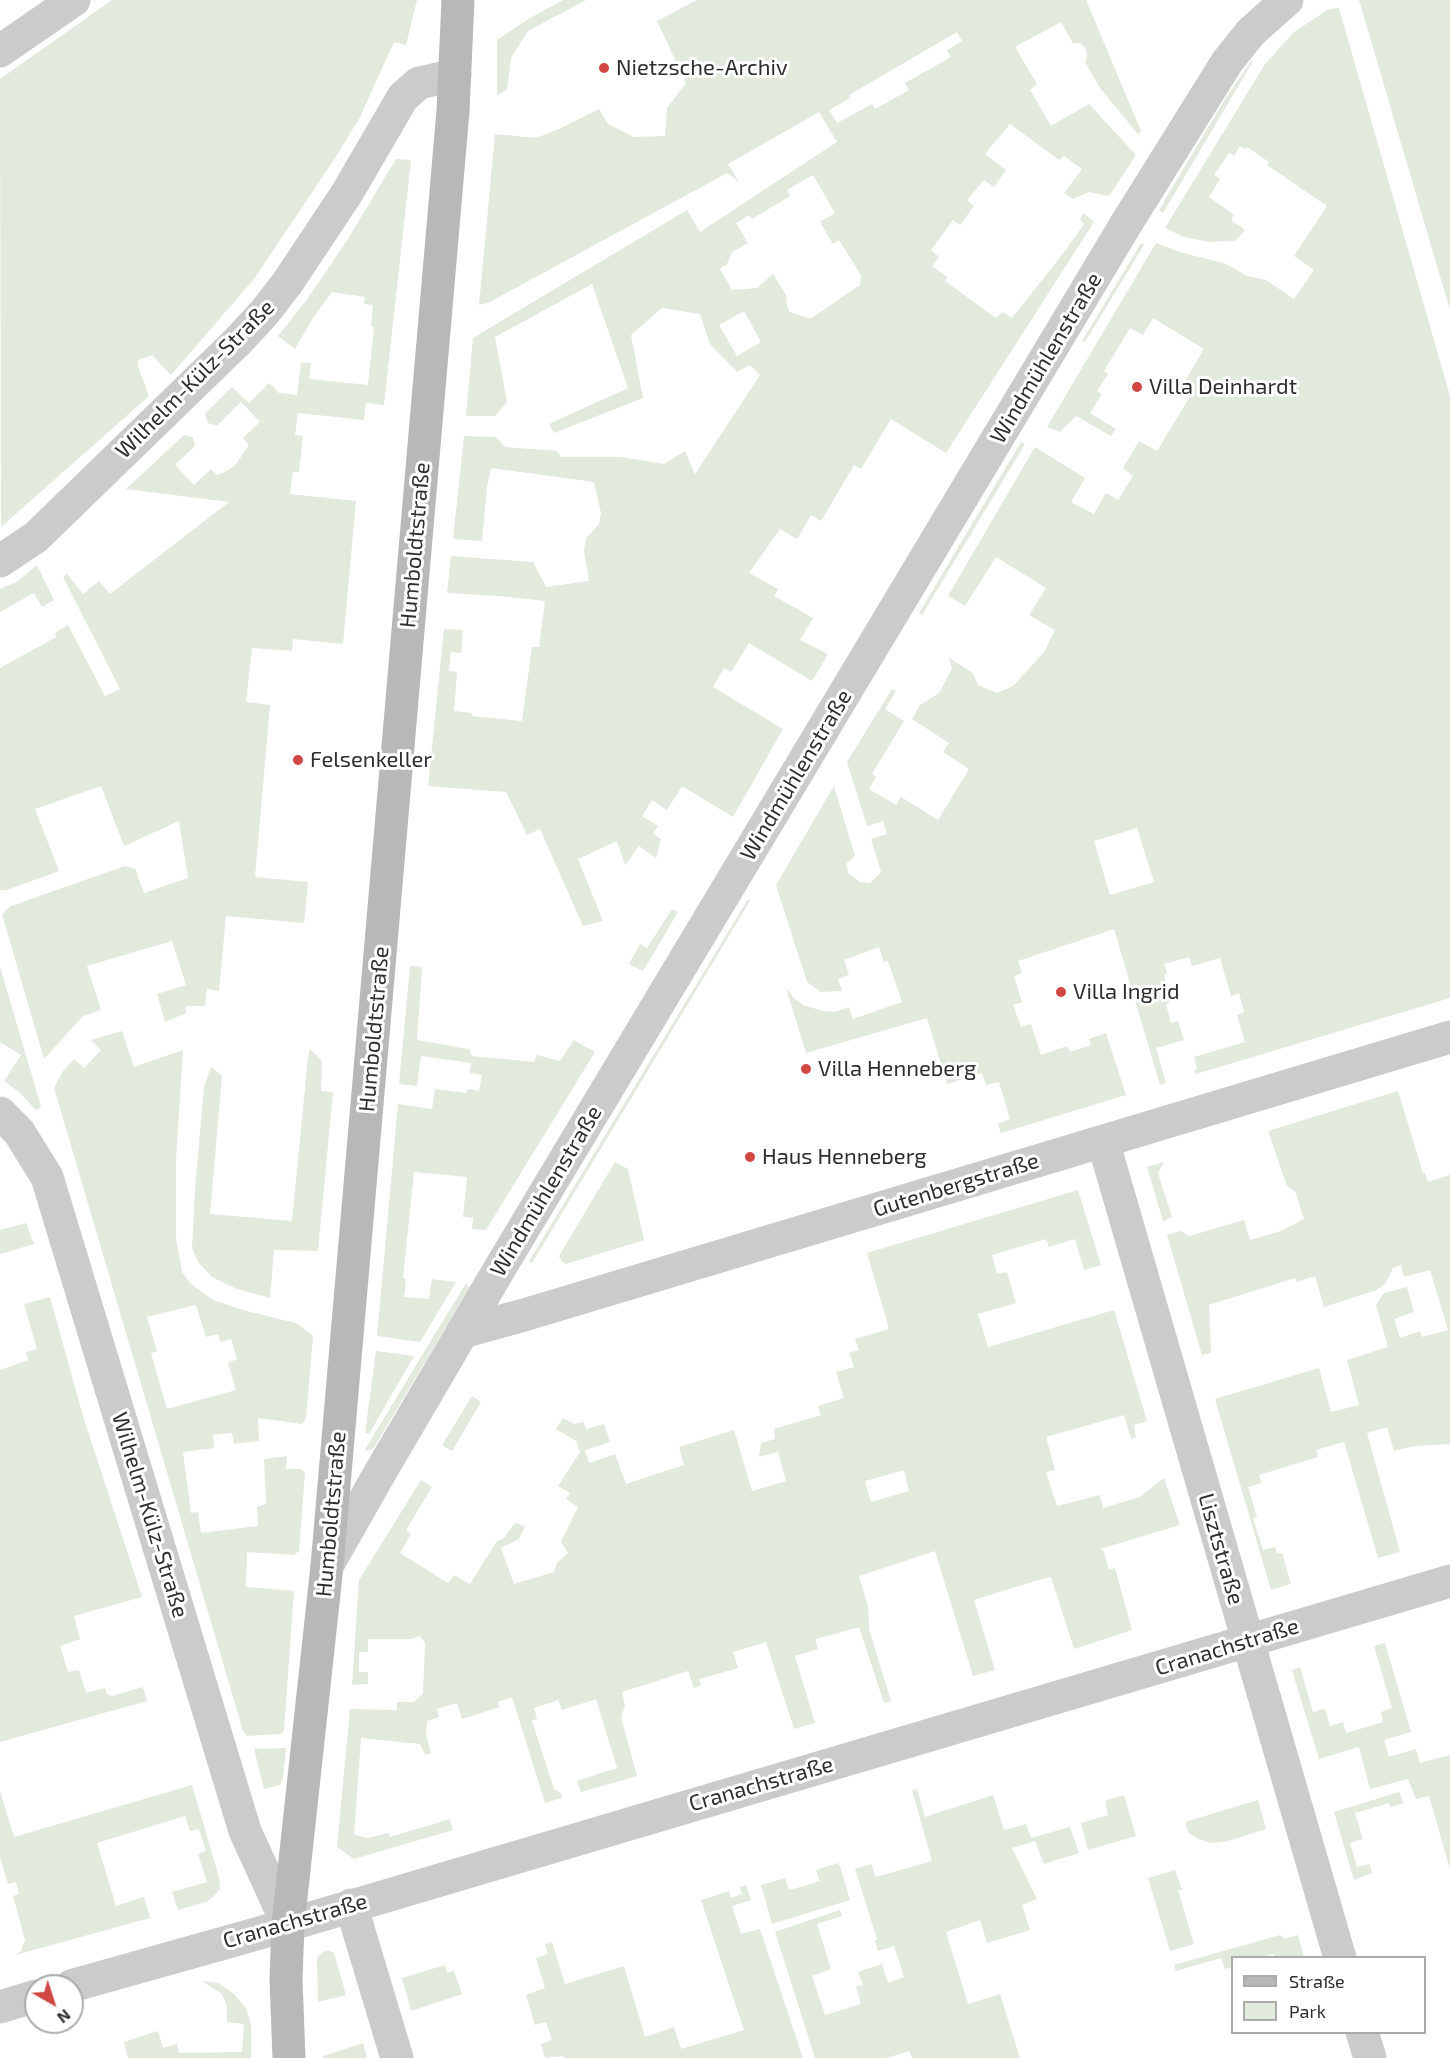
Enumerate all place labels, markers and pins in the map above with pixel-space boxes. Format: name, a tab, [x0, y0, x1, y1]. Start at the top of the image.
place label: Nietzsche-Archiv	[616, 55, 788, 81]
marker: Nietzsche-Archiv	[597, 61, 611, 75]
place label: Villa Deinhardt	[1149, 374, 1297, 400]
marker: Villa Deinhardt	[1130, 380, 1144, 394]
place label: Felsenkeller	[310, 747, 432, 773]
marker: Felsenkeller	[291, 753, 305, 767]
place label: Villa Ingrid	[1073, 979, 1180, 1005]
marker: Villa Ingrid	[1054, 985, 1068, 999]
place label: Villa Henneberg	[818, 1056, 976, 1082]
marker: Villa Henneberg	[799, 1062, 813, 1076]
place label: Haus Henneberg	[762, 1144, 927, 1170]
marker: Haus Henneberg	[743, 1150, 757, 1164]

